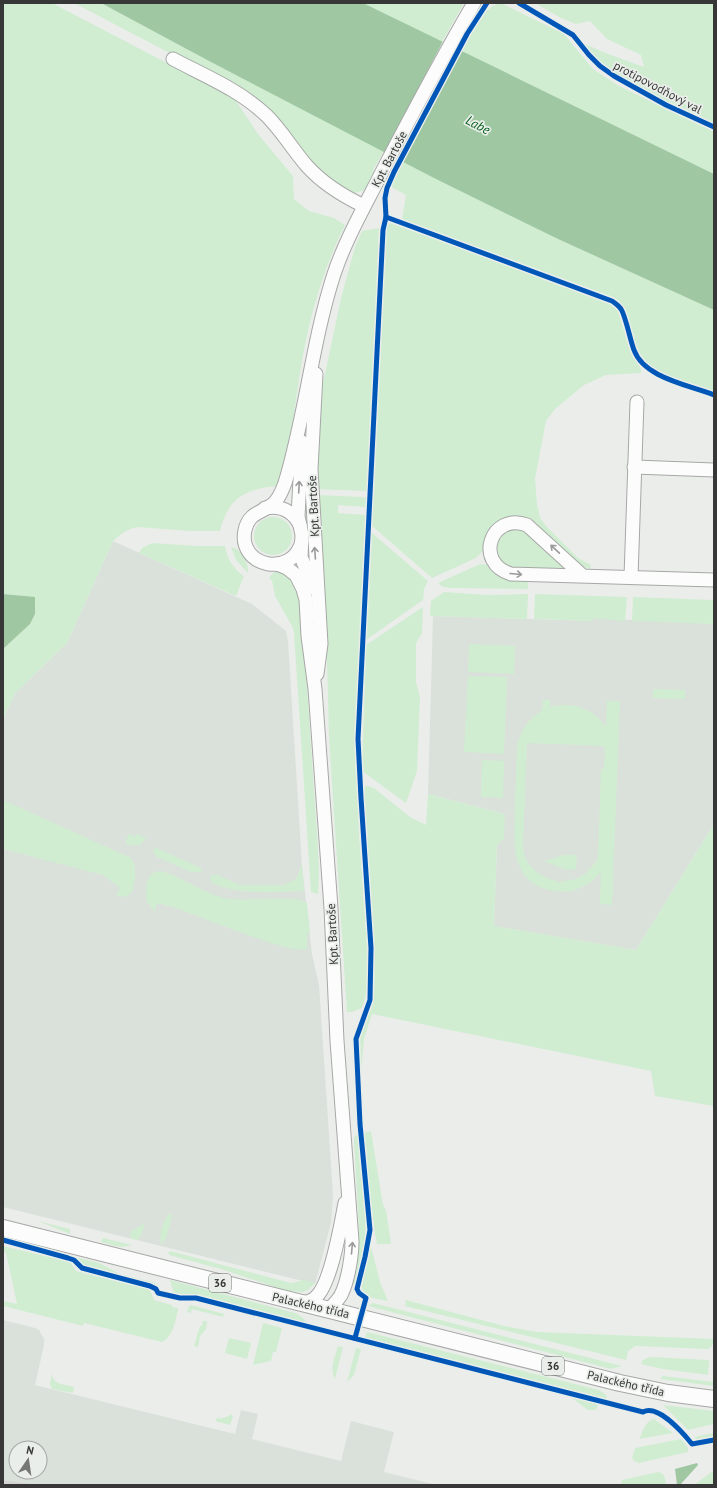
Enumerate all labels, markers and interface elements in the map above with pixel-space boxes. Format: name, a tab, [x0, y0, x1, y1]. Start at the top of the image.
street label: protipovodňový val	[611, 57, 705, 117]
water label: Labe	[463, 112, 493, 138]
street label: Kpt. Bartoše	[368, 128, 410, 190]
street label: Kpt. Bartoše	[304, 475, 322, 537]
one-way arrow	[295, 481, 303, 494]
one-way arrow	[550, 544, 560, 554]
one-way arrow	[312, 547, 319, 560]
one-way arrow	[509, 570, 522, 577]
street label: Kpt. Bartoše	[323, 903, 341, 965]
one-way arrow	[348, 1242, 355, 1255]
road number: 36	[209, 1274, 231, 1292]
street label: Palackého třída	[271, 1289, 351, 1321]
road number: 36	[542, 1357, 564, 1375]
street label: Palackého třída	[586, 1367, 666, 1399]
north arrow	[8, 1440, 48, 1480]
text: N	[25, 1443, 35, 1458]

